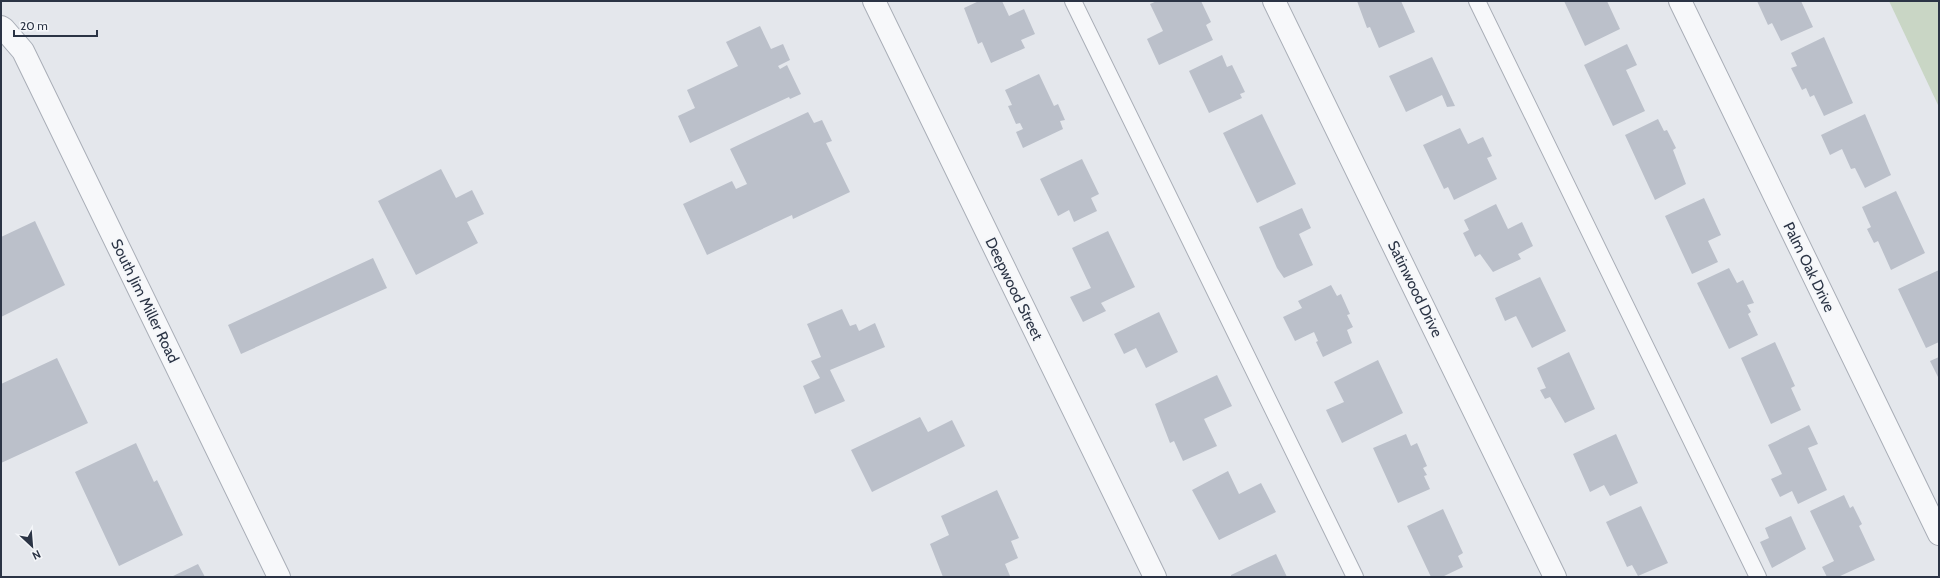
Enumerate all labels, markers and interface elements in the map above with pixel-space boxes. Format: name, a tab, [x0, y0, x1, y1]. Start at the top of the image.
scale bar	[14, 12, 97, 38]
text: 20 m	[20, 18, 48, 33]
street label: Palm Oak Drive	[1779, 219, 1839, 315]
street label: Deepwood Street	[981, 235, 1047, 343]
street label: South Jim Miller Road	[107, 236, 183, 366]
street label: Satinwood Drive	[1384, 238, 1446, 340]
north arrow	[12, 526, 52, 566]
text: N	[30, 547, 43, 563]

